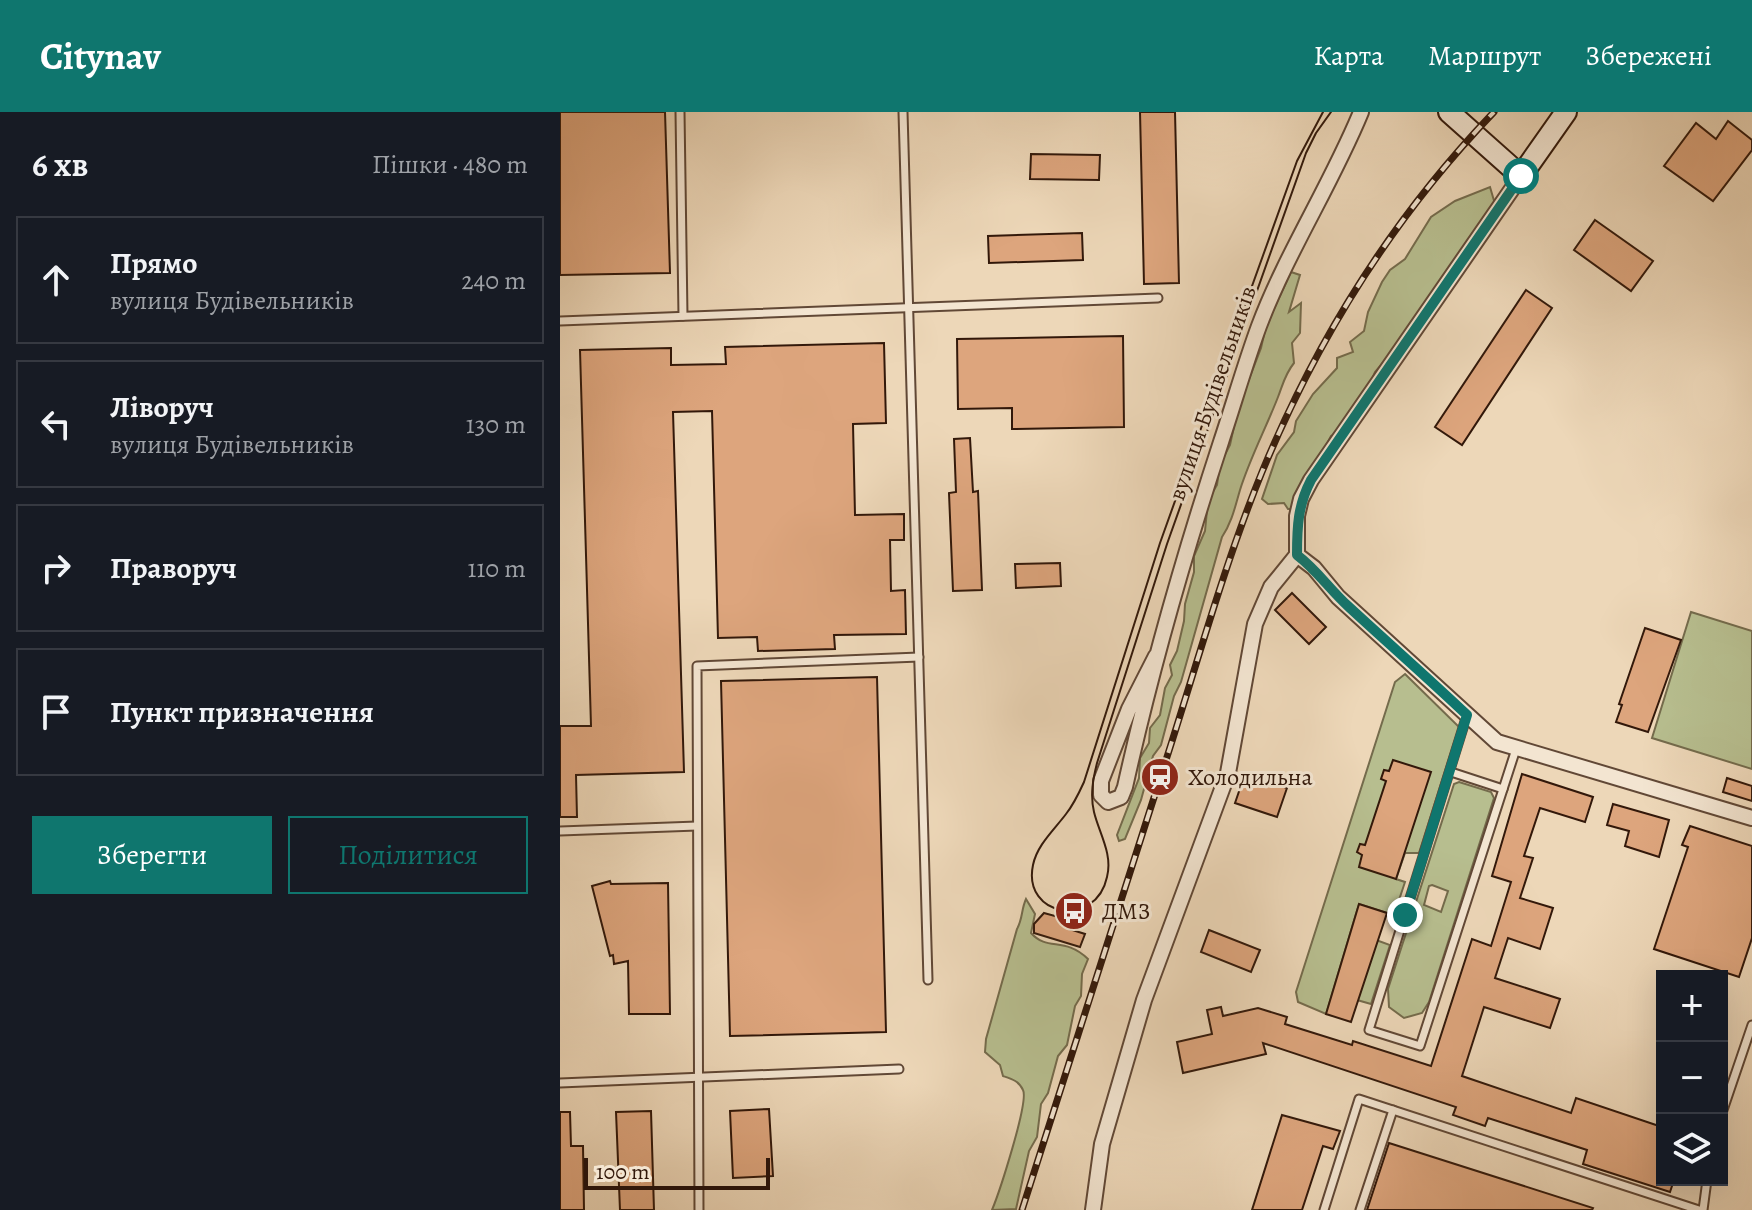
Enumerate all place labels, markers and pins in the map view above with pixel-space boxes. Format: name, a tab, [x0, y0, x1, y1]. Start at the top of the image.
station icon: Холодильна	[1139, 756, 1181, 798]
place label: Холодильна	[1188, 761, 1313, 793]
bus stop icon: ДМЗ	[1053, 890, 1095, 932]
place label: ДМЗ	[1102, 895, 1150, 927]

